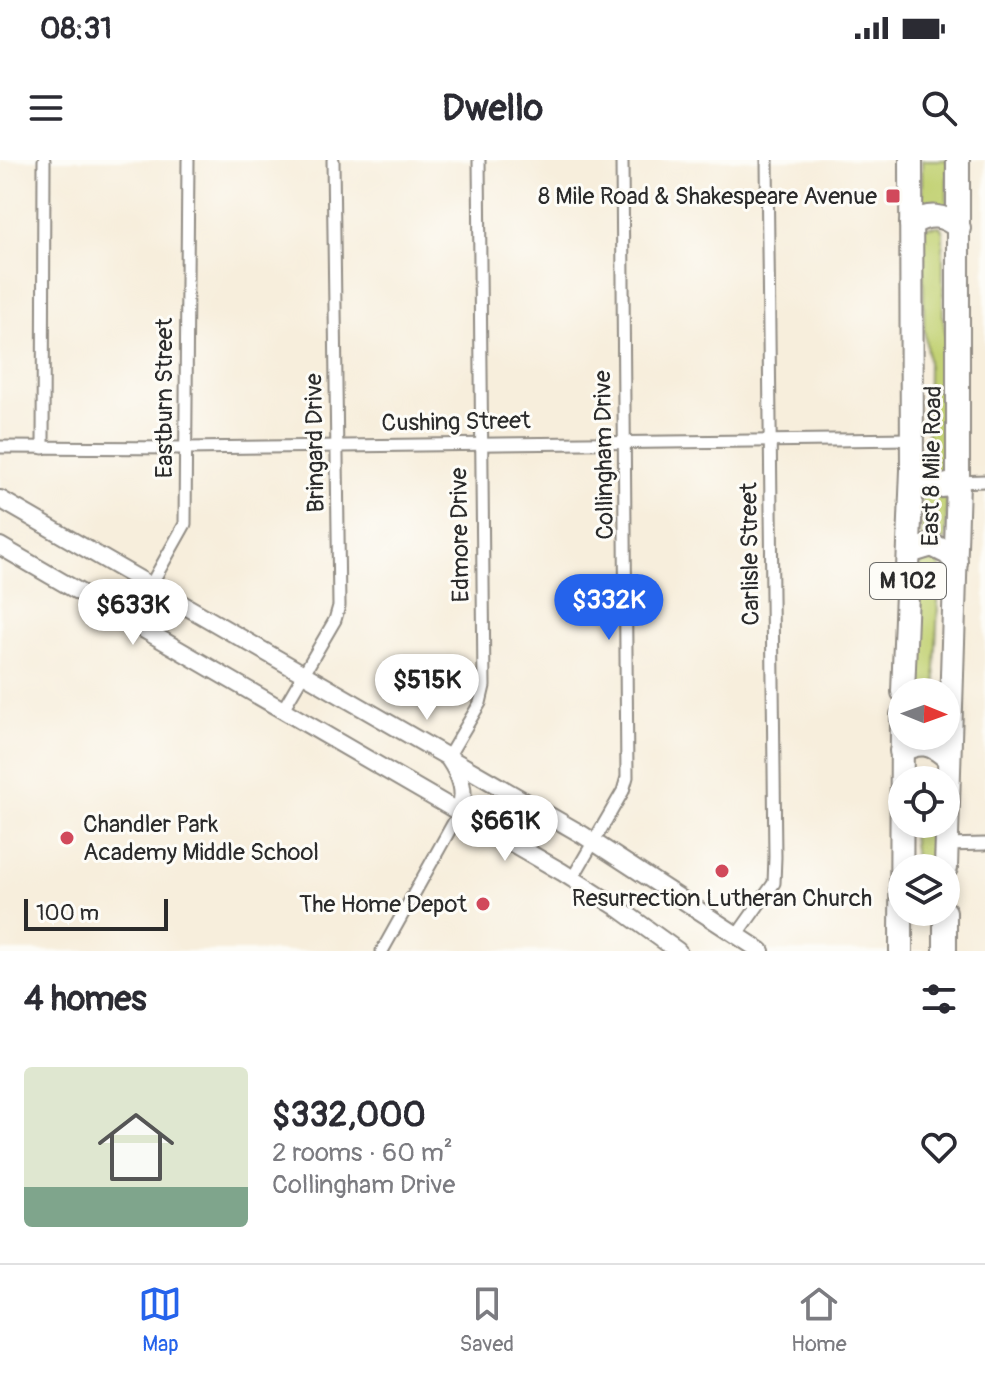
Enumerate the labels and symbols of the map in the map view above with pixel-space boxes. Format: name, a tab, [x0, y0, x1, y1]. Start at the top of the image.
place label: 8 Mile Road & Shakespeare Avenue	[538, 182, 877, 211]
marker: 8 Mile Road & Shakespeare Avenue	[884, 187, 902, 205]
street label: Eastburn Street	[150, 318, 179, 478]
street label: Collingham Drive	[588, 370, 620, 540]
street label: Bringard Drive	[299, 373, 331, 513]
street label: East 8 Mile Road	[916, 385, 948, 547]
street label: Cushing Street	[381, 406, 531, 438]
street label: Edmore Drive	[444, 467, 476, 603]
street label: Carlisle Street	[734, 482, 766, 626]
road number: M 102	[870, 563, 946, 599]
pin: $332K	[553, 574, 665, 642]
pin: $633K	[77, 579, 189, 647]
pin: $515K	[371, 654, 483, 722]
north arrow	[888, 678, 960, 750]
pin: $661K	[449, 795, 561, 863]
place label: Chandler Park Academy Middle School	[83, 810, 319, 867]
marker: Chandler Park Academy Middle School	[58, 829, 76, 847]
marker: Resurrection Lutheran Church	[713, 862, 731, 880]
place label: Resurrection Lutheran Church	[572, 884, 872, 913]
place label: The Home Depot	[299, 890, 467, 919]
scale bar	[24, 895, 168, 931]
marker: The Home Depot	[474, 895, 492, 913]

